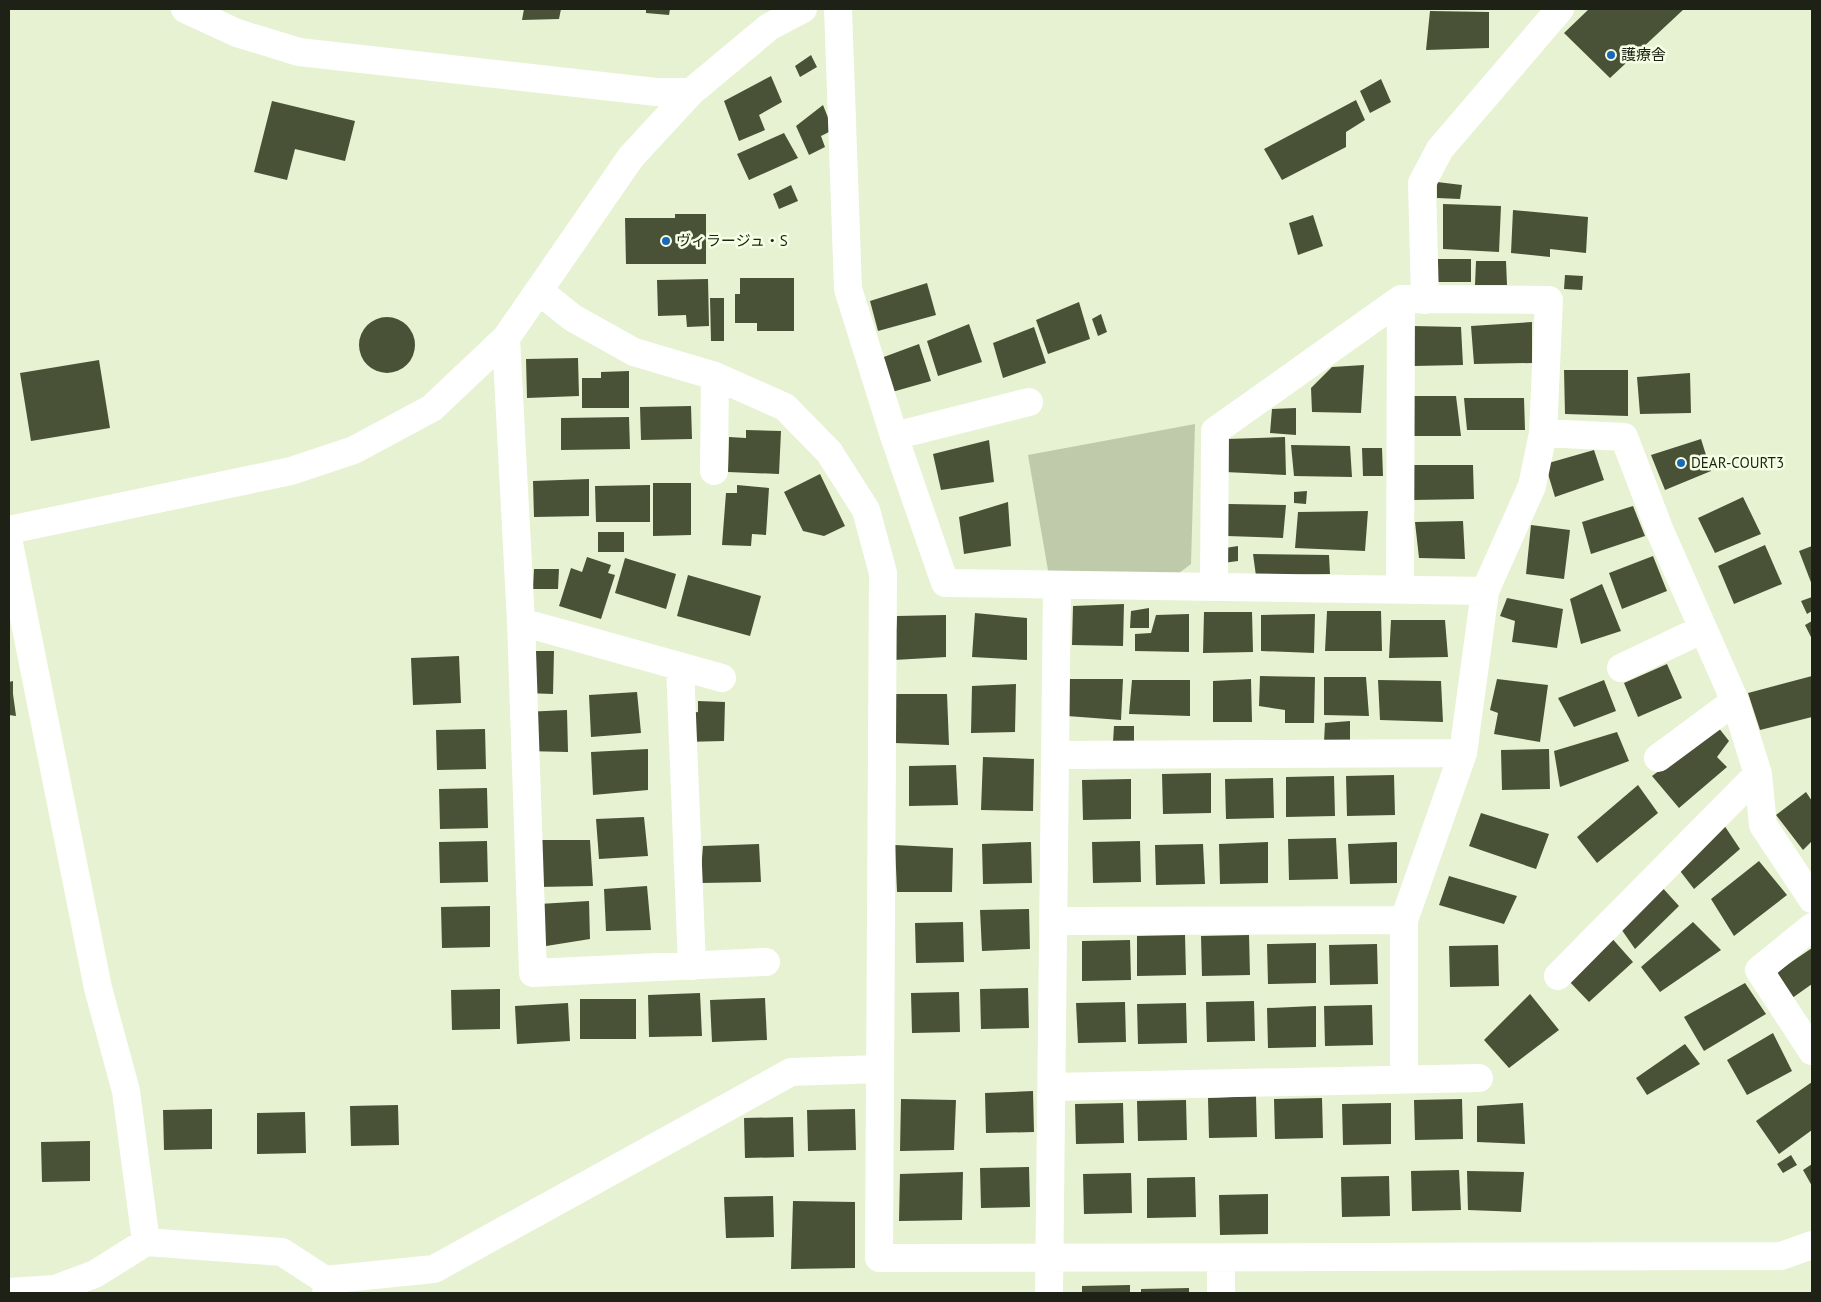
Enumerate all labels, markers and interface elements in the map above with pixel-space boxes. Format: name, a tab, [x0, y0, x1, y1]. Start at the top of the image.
place label: 護療舎	[1621, 45, 1666, 64]
marker: 護療舎	[1605, 49, 1617, 61]
place label: ヴィラージュ・S	[676, 231, 788, 250]
marker: ヴィラージュ・S	[660, 235, 672, 247]
place label: DEAR-COURT3	[1691, 453, 1784, 472]
marker: DEAR-COURT3	[1675, 457, 1687, 469]

